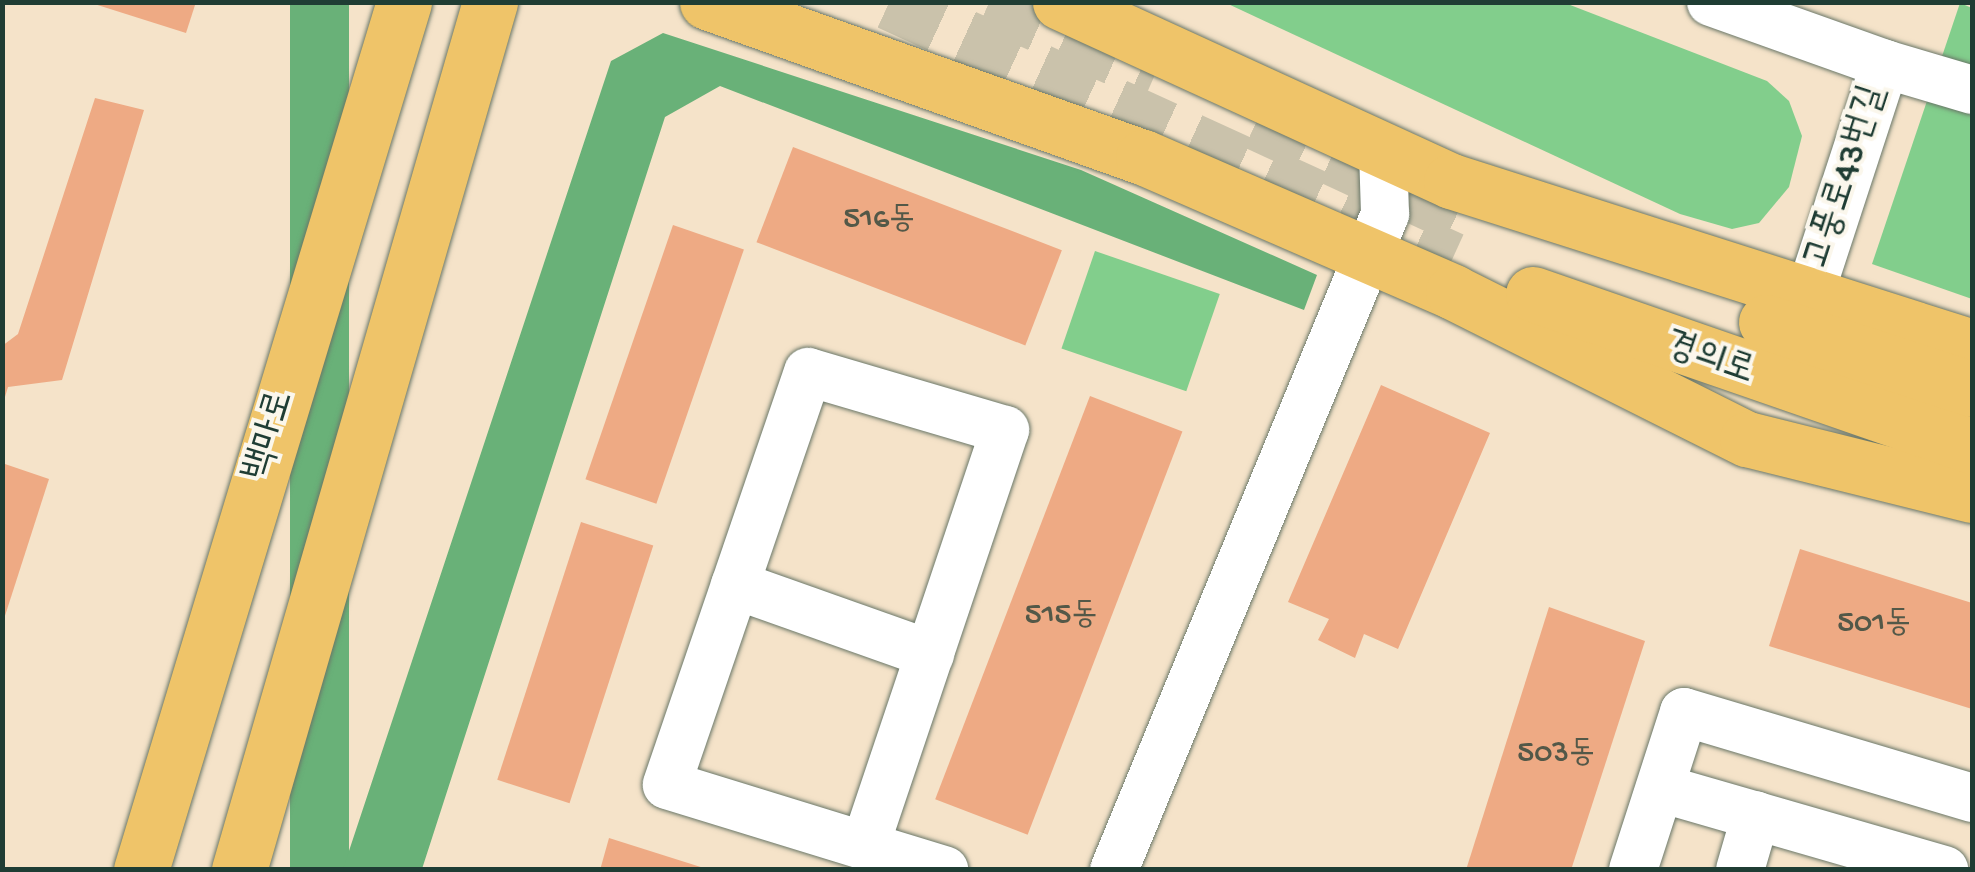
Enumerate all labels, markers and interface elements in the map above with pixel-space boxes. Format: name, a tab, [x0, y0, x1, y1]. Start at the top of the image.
street label: 고풍로43번길	[1796, 80, 1898, 276]
house number: 516동	[843, 201, 915, 239]
street label: 경의로	[1658, 324, 1760, 396]
street label: 백마로	[236, 385, 306, 487]
house number: 515동	[1025, 597, 1097, 635]
house number: 501동	[1837, 605, 1911, 643]
house number: 503동	[1517, 735, 1595, 773]

